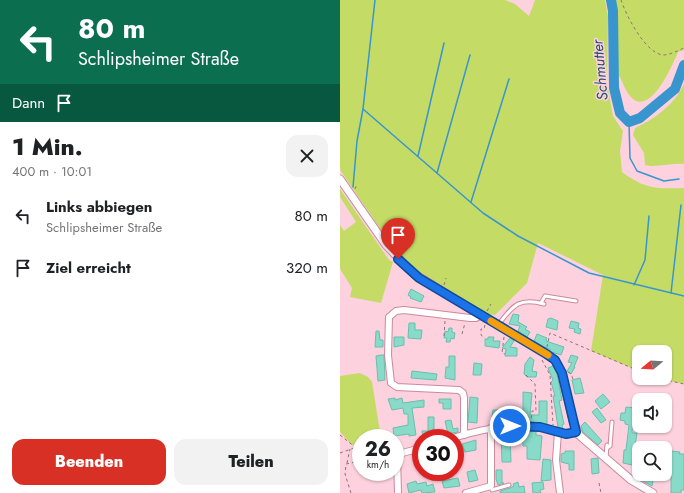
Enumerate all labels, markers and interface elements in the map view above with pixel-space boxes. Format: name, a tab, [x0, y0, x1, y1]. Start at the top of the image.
text: 80 m	[78, 8, 145, 49]
icon: left	[12, 16, 64, 68]
water label: Schmutter	[586, 38, 614, 101]
text: Schlipsheimer Straße	[78, 46, 239, 72]
text: Dann	[12, 92, 45, 114]
icon: arrive	[53, 92, 75, 114]
text: 1 Min.	[12, 129, 83, 164]
button: close	[286, 135, 328, 177]
text: 400 m · 10:01	[12, 162, 92, 181]
text: Links abbiegen	[46, 196, 152, 218]
icon: left	[12, 205, 34, 227]
text: 80 m	[295, 205, 328, 227]
text: Schlipsheimer Straße	[46, 218, 162, 237]
pin	[381, 218, 415, 259]
icon: arrive	[387, 224, 409, 246]
icon: arrive	[12, 257, 34, 279]
text: Ziel erreicht	[46, 257, 131, 279]
text: 320 m	[286, 257, 328, 279]
north arrow	[632, 345, 672, 385]
map controls	[632, 345, 672, 481]
button: sound	[632, 393, 672, 433]
position arrow	[489, 405, 531, 447]
speed limit sign: 30	[412, 429, 464, 481]
text: 26	[365, 435, 391, 464]
button: Beenden	[12, 439, 166, 485]
button: Teilen	[174, 439, 328, 485]
button: search	[632, 441, 672, 481]
text: km/h	[367, 457, 389, 472]

